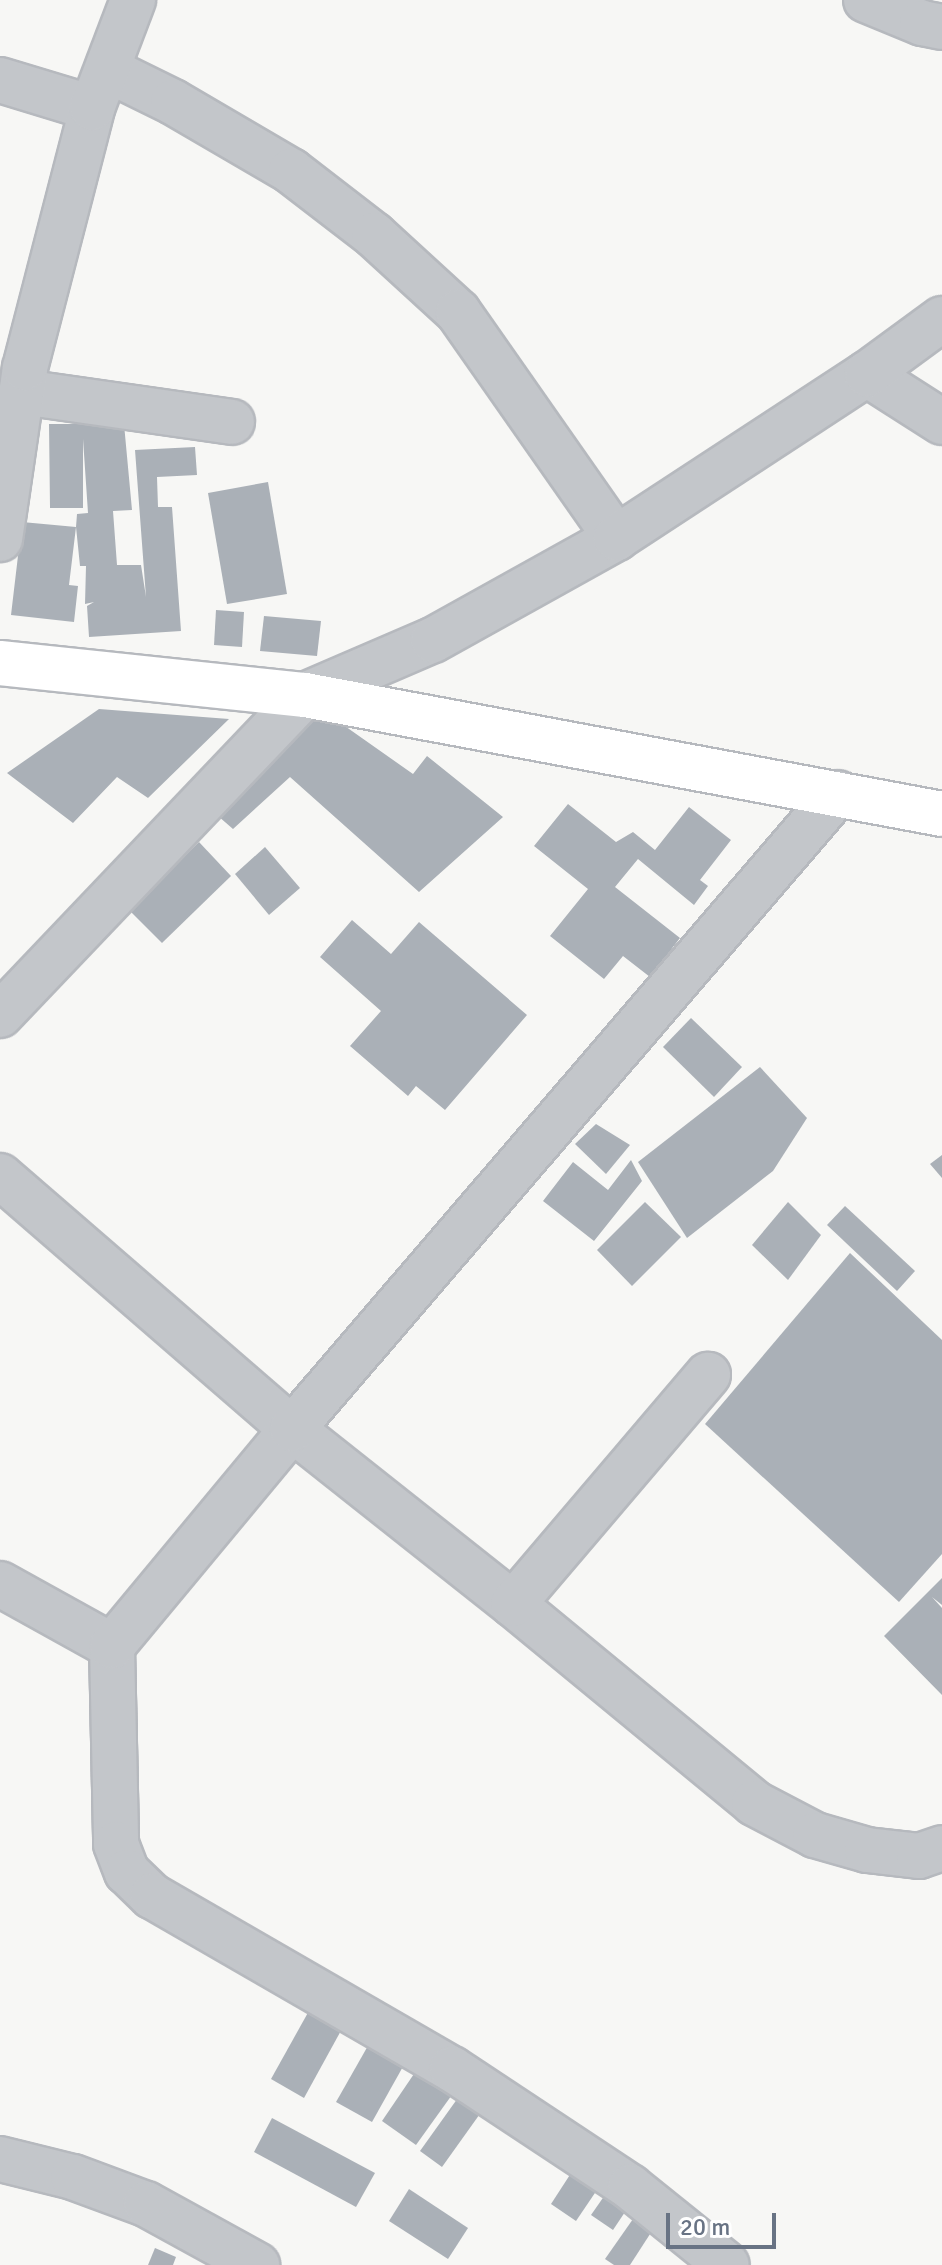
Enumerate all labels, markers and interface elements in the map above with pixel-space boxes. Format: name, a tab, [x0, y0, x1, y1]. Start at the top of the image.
scale bar	[670, 2197, 780, 2247]
text: 20 m	[680, 2212, 730, 2242]

